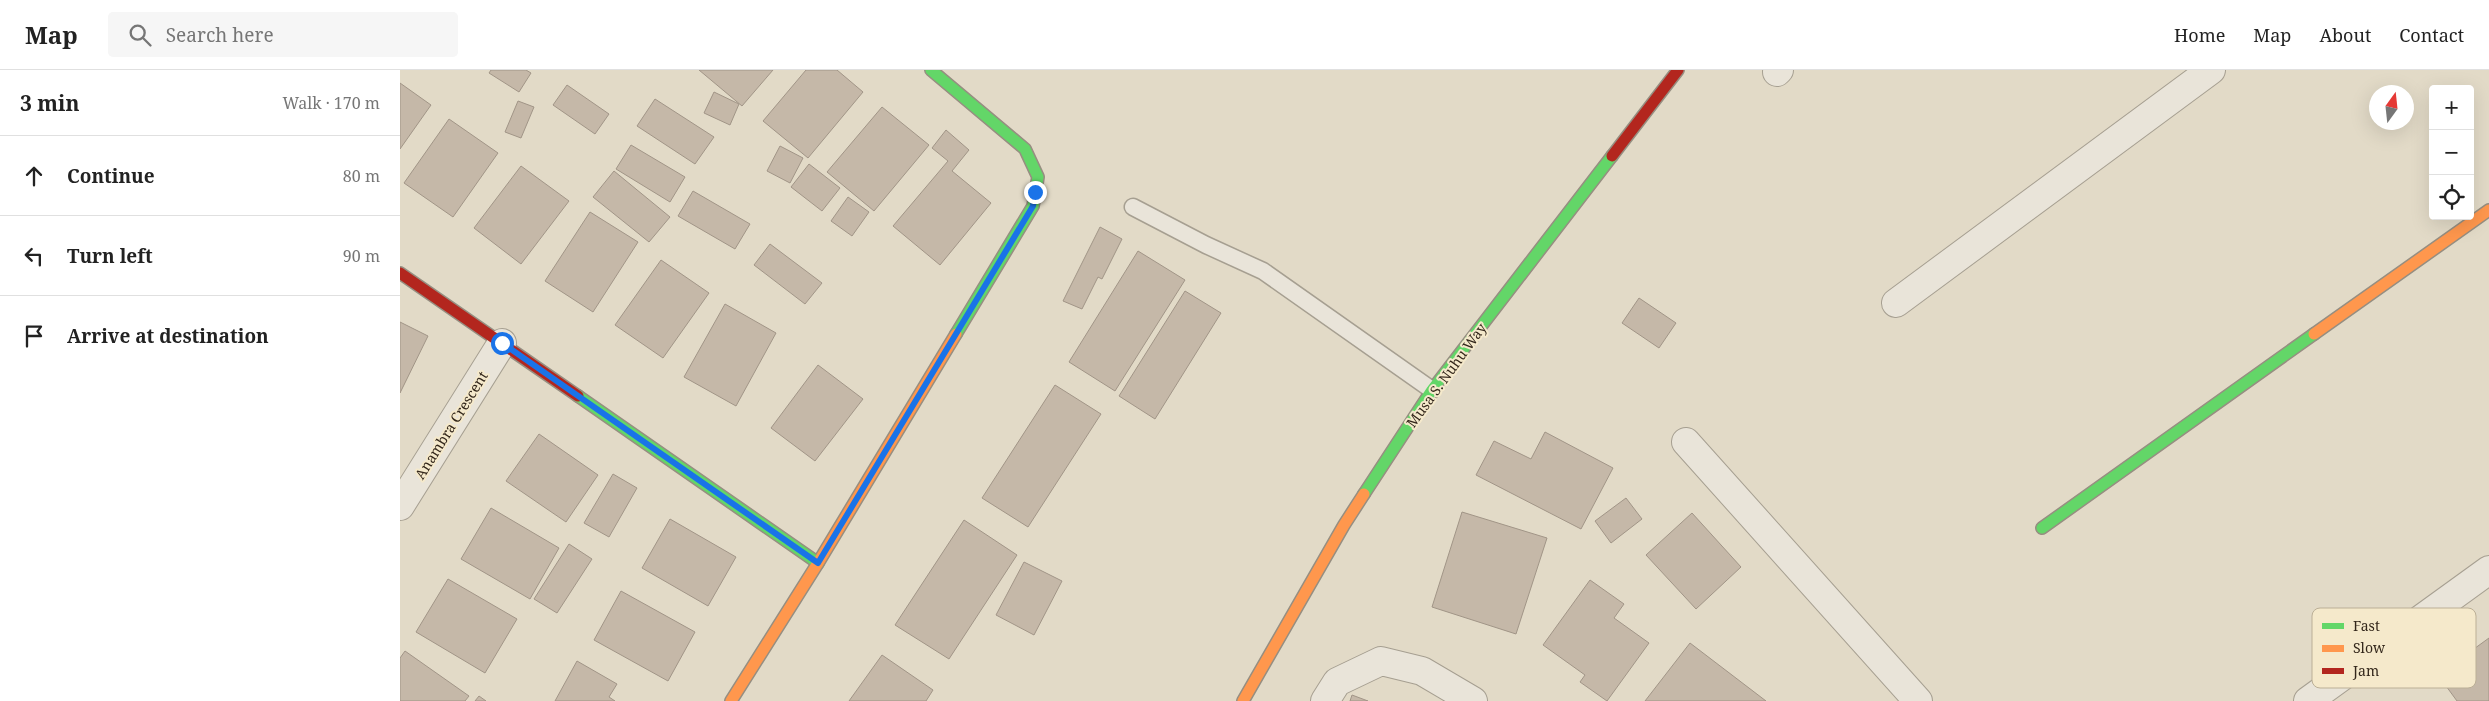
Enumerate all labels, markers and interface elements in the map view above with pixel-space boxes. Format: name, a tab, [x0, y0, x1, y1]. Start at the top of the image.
search box	[108, 12, 458, 57]
text: Map	[25, 18, 78, 51]
icon: search	[126, 21, 154, 49]
text: Search here	[166, 22, 274, 48]
text: Home	[2174, 23, 2225, 47]
text: Map	[2253, 23, 2291, 47]
text: About	[2319, 23, 2371, 47]
text: Contact	[2399, 23, 2464, 47]
north arrow	[2369, 85, 2414, 130]
map controls	[2429, 85, 2474, 220]
button: +	[2429, 85, 2474, 130]
text: 3 min	[20, 89, 79, 117]
text: Walk · 170 m	[283, 92, 380, 114]
button: −	[2429, 130, 2474, 175]
icon: ahead	[20, 162, 48, 190]
text: Continue	[67, 163, 155, 189]
text: 80 m	[343, 165, 380, 187]
button: locate	[2429, 175, 2474, 220]
route end	[1024, 181, 1047, 204]
icon: left	[20, 242, 48, 270]
text: Turn left	[67, 243, 153, 269]
text: 90 m	[343, 245, 380, 267]
street label: Musa S. Nuhu Way	[1402, 319, 1490, 431]
icon: arrive	[20, 322, 48, 350]
text: Arrive at destination	[67, 323, 269, 349]
route start	[491, 332, 514, 355]
street label: Anambra Crescent	[410, 367, 492, 483]
legend	[2312, 608, 2476, 688]
text: Fast	[2353, 616, 2380, 635]
text: Slow	[2353, 638, 2386, 657]
text: Jam	[2352, 661, 2379, 680]

